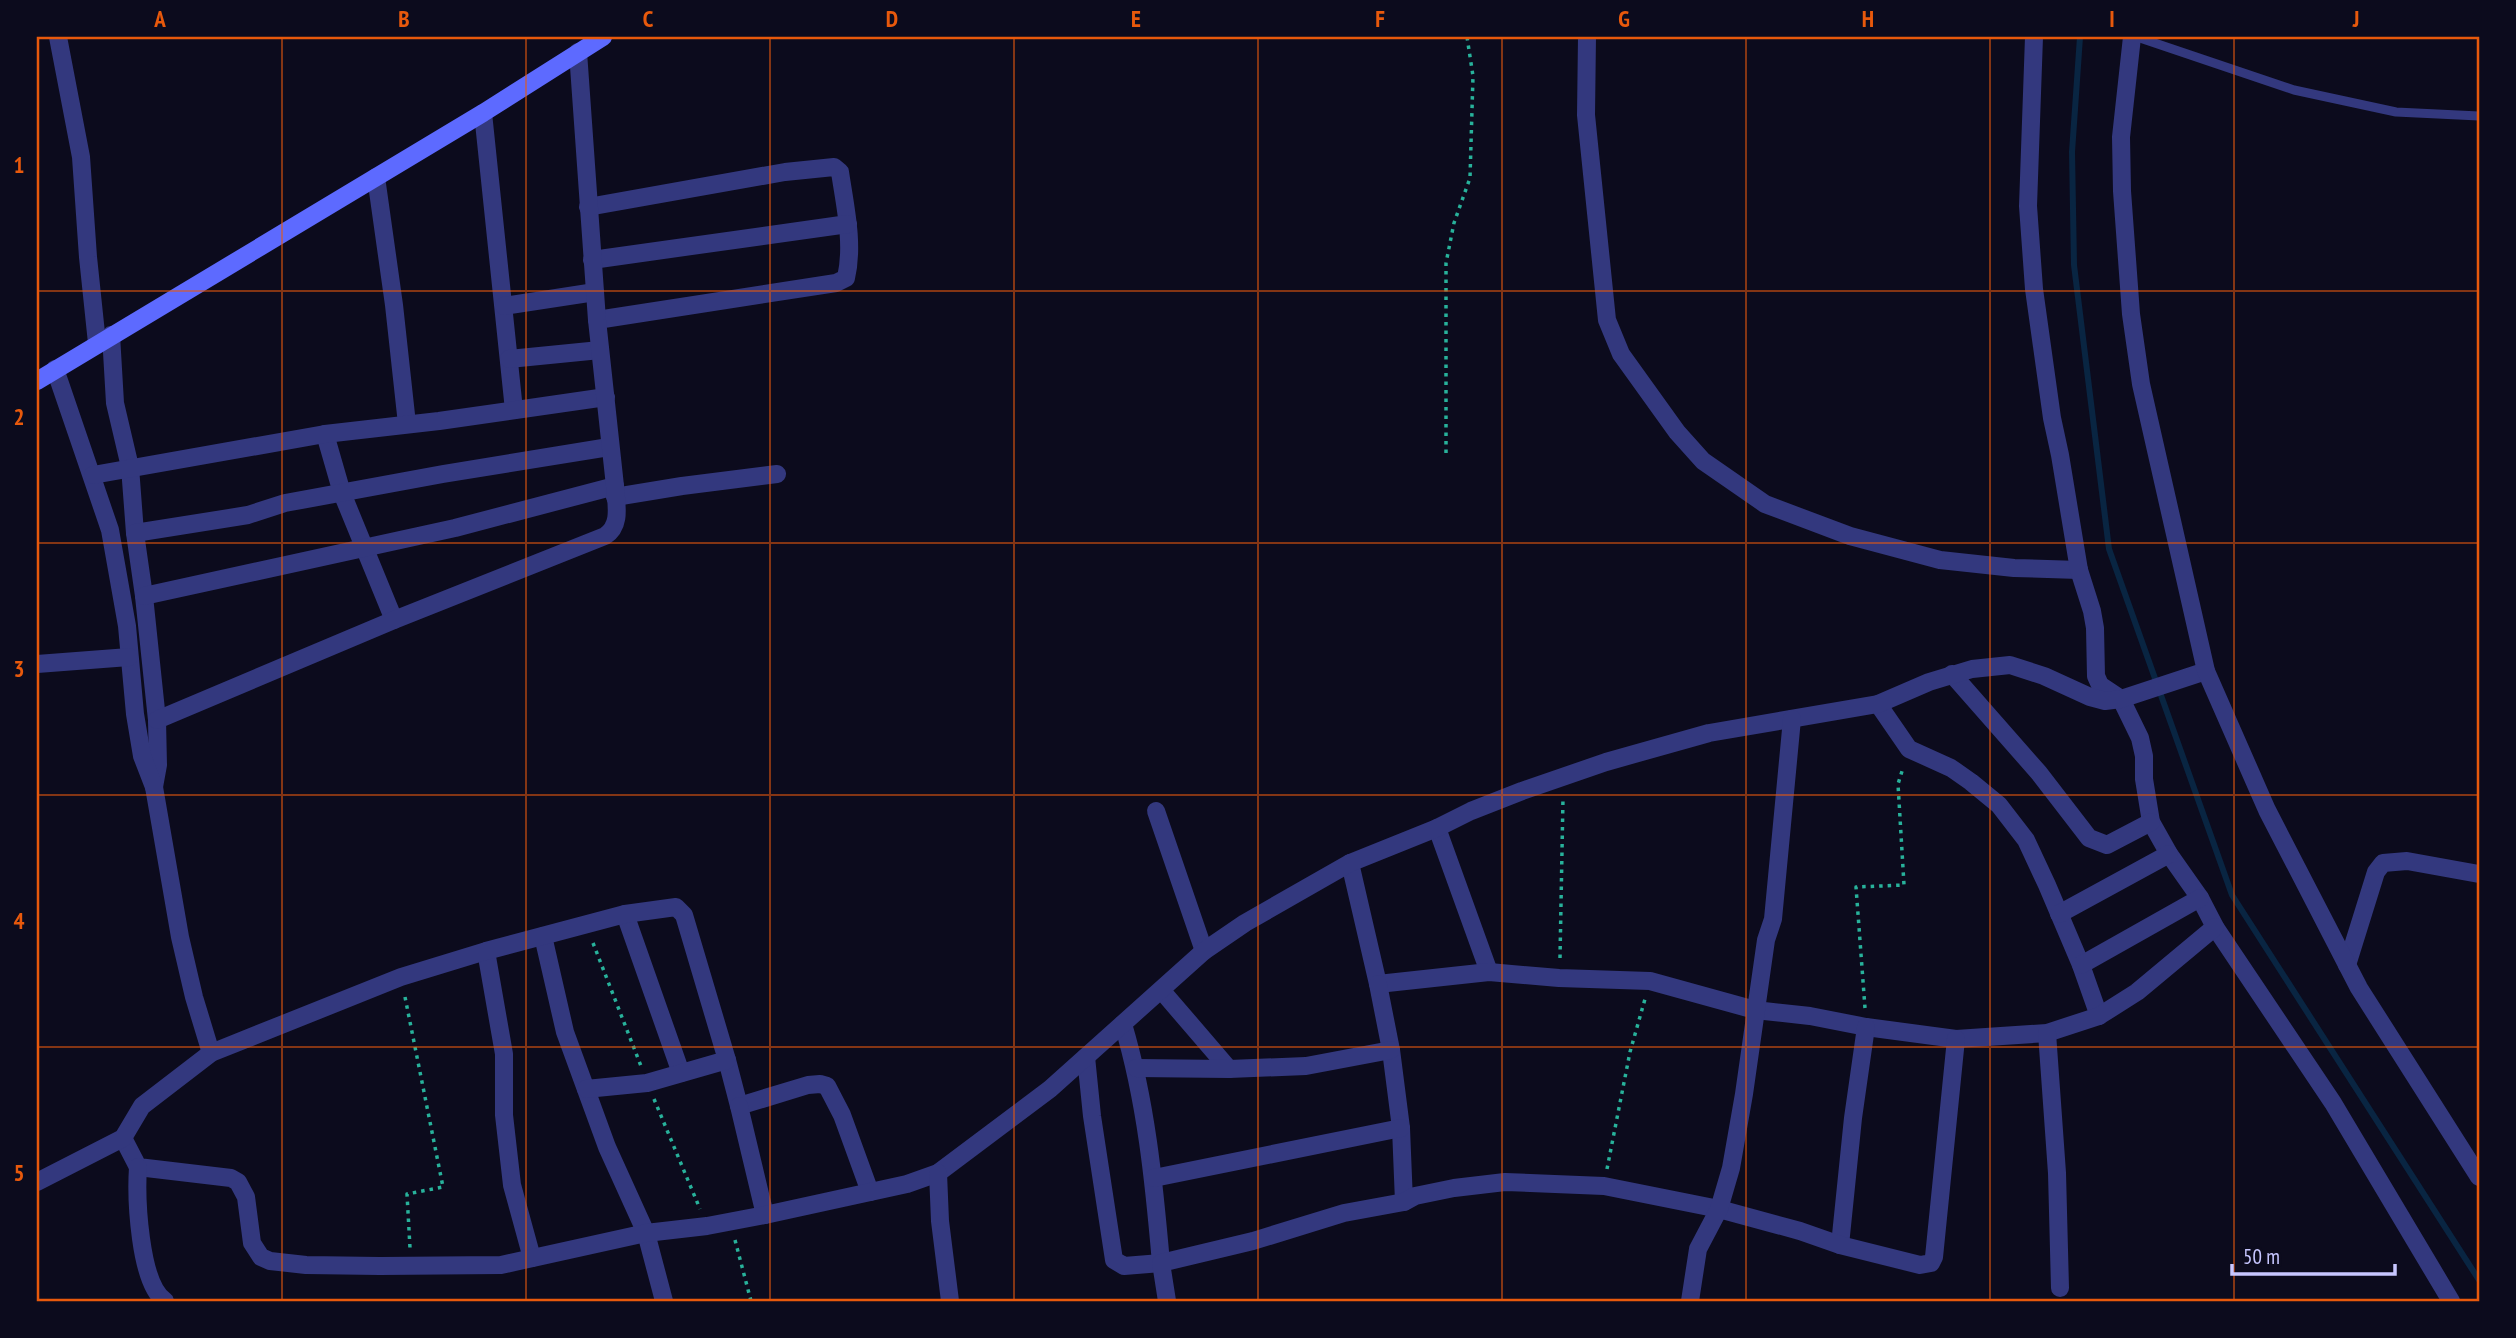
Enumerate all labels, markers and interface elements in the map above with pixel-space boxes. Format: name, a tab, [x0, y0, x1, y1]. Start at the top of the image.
text: A	[153, 4, 166, 33]
text: B	[398, 4, 410, 33]
text: C	[643, 4, 654, 33]
text: D	[886, 4, 898, 33]
text: E	[1131, 4, 1141, 33]
text: F	[1375, 4, 1385, 33]
text: G	[1618, 4, 1630, 33]
text: H	[1862, 4, 1874, 33]
text: I	[2109, 4, 2115, 33]
text: J	[2352, 4, 2359, 33]
text: 1	[14, 150, 25, 179]
text: 2	[14, 402, 25, 431]
text: 3	[14, 654, 25, 683]
text: 4	[14, 906, 25, 935]
text: 5	[14, 1158, 25, 1187]
scale bar	[2232, 1233, 2395, 1277]
text: 50 m	[2243, 1243, 2280, 1270]

